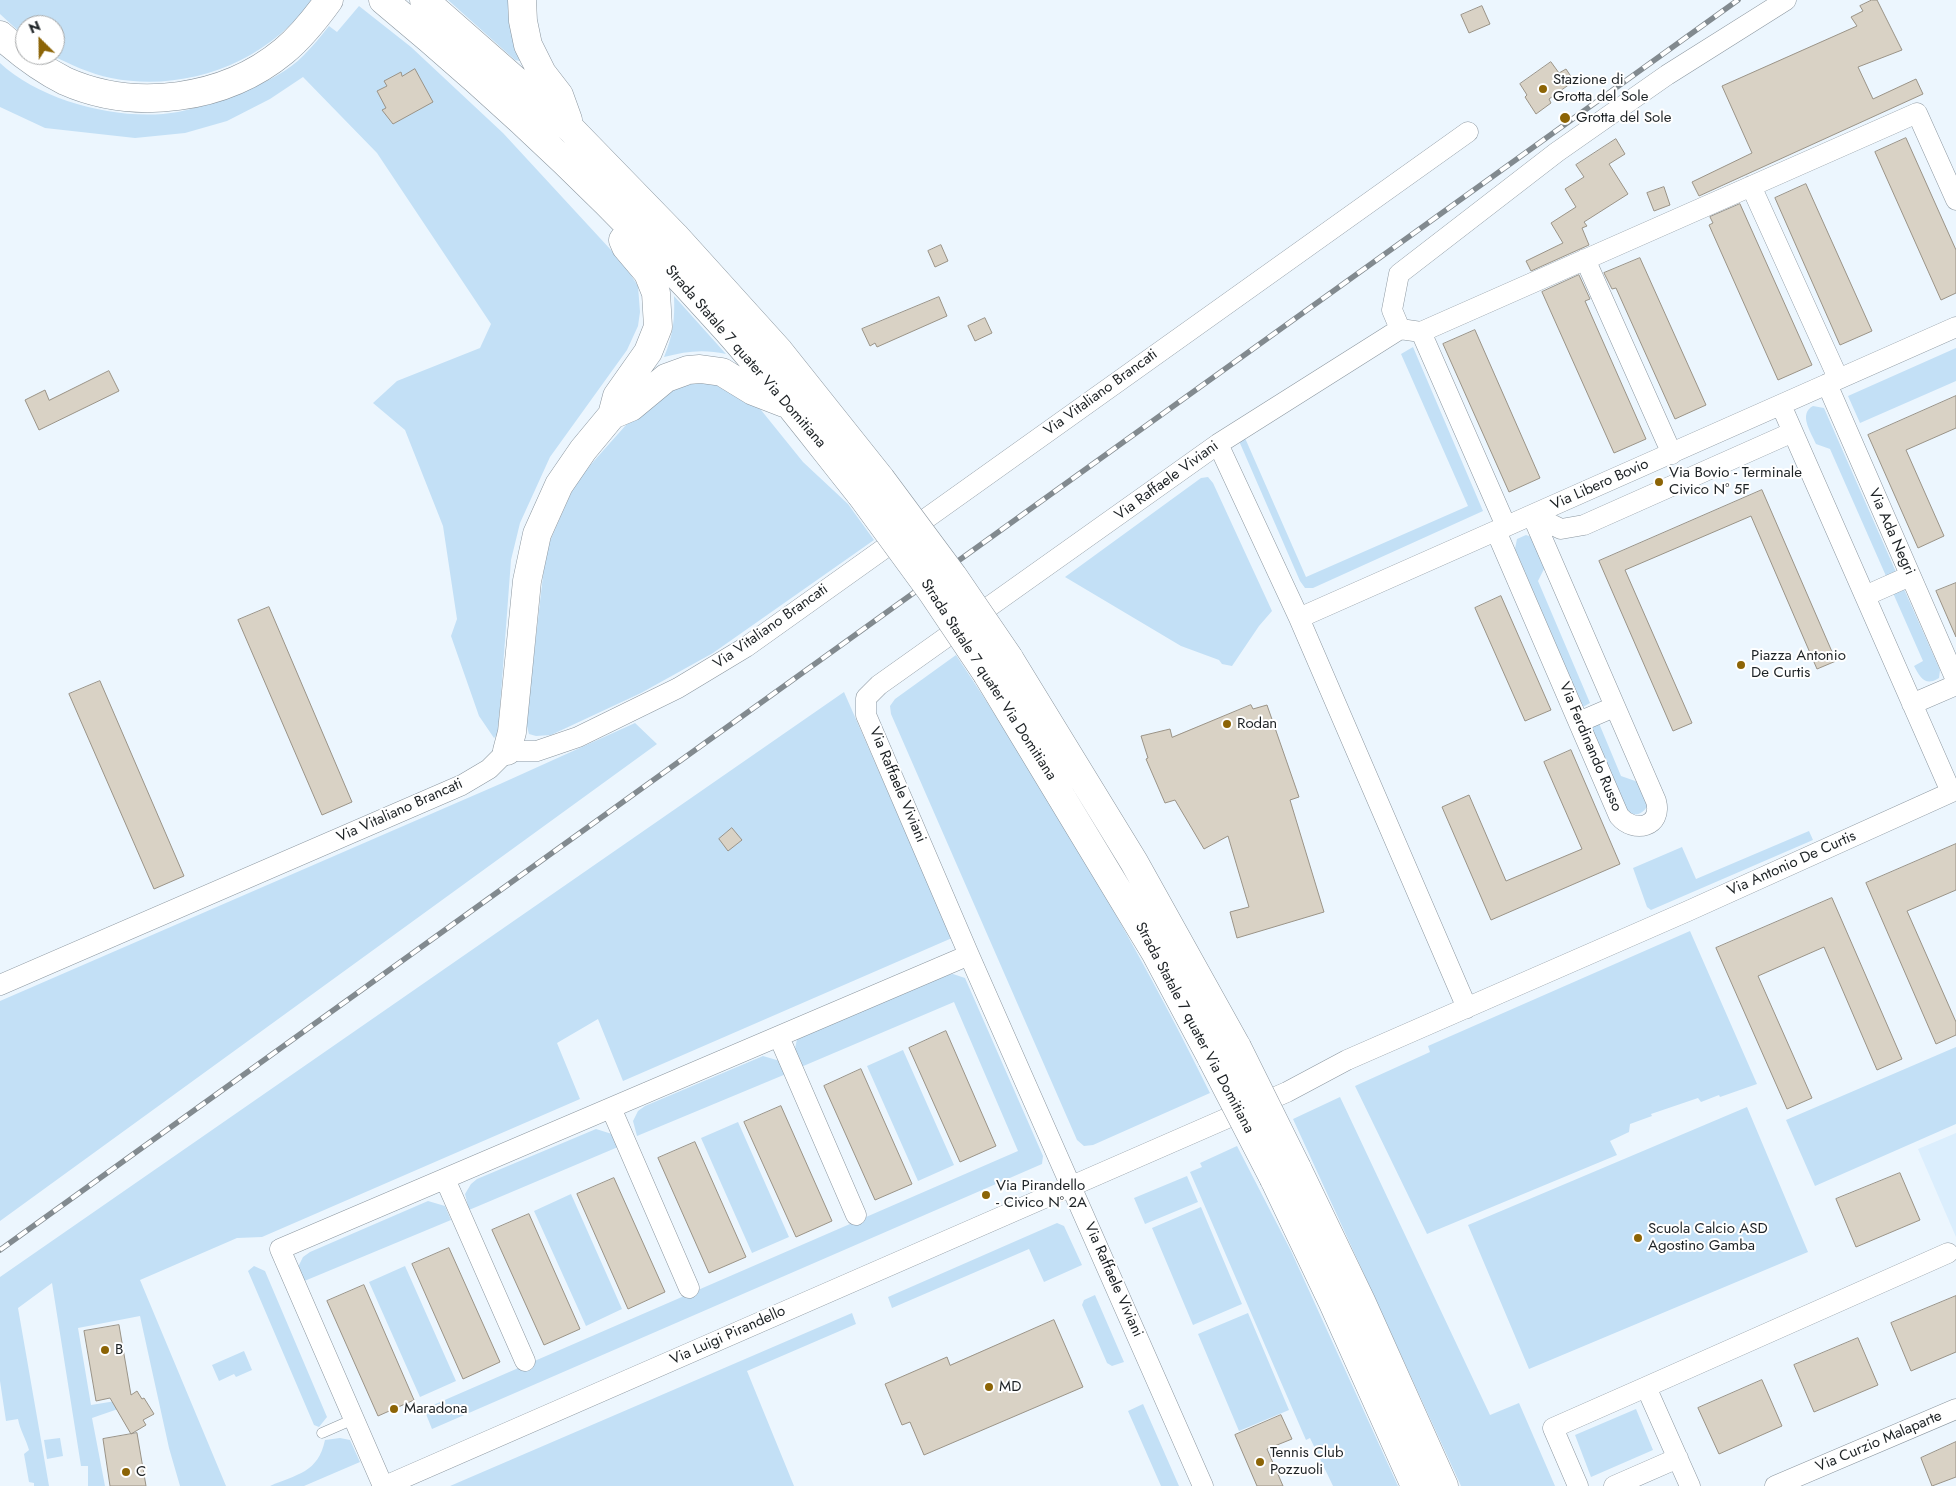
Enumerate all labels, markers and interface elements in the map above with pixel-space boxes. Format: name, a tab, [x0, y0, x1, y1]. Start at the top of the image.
north arrow	[15, 15, 65, 65]
text: N	[26, 16, 44, 38]
place label: Stazione di Grotta del Sole	[1553, 71, 1648, 106]
marker: Stazione di Grotta del Sole	[1537, 83, 1549, 95]
place label: Grotta del Sole	[1576, 109, 1671, 127]
marker: Grotta del Sole	[1558, 111, 1572, 125]
street label: Strada Statale 7 quater Via Domitiana	[661, 262, 829, 452]
street label: Via Vitaliano Brancati	[1041, 346, 1161, 440]
street label: Via Raffaele Viviani	[1112, 437, 1222, 525]
street label: Via Libero Bovio	[1548, 455, 1652, 515]
place label: Via Bovio - Terminale Civico N° 5F	[1669, 464, 1802, 499]
marker: Via Bovio - Terminale Civico N° 5F	[1653, 476, 1665, 488]
street label: Via Ada Negri	[1864, 486, 1918, 578]
street label: Strada Statale 7 quater Via Domitiana	[916, 576, 1060, 784]
street label: Via Vitaliano Brancati	[710, 581, 832, 673]
place label: Piazza Antonio De Curtis	[1751, 647, 1846, 682]
marker: Piazza Antonio De Curtis	[1735, 659, 1747, 671]
street label: Via Ferdinando Russo	[1555, 680, 1625, 814]
place label: Rodan	[1237, 715, 1277, 733]
marker: Rodan	[1221, 718, 1233, 730]
street label: Via Raffaele Viviani	[865, 725, 929, 845]
street label: Via Vitaliano Brancati	[334, 775, 466, 847]
street label: Via Antonio De Curtis	[1725, 828, 1859, 900]
street label: Strada Statale 7 quater Via Domitiana	[1131, 919, 1257, 1137]
place label: Via Pirandello - Civico N° 2A	[996, 1177, 1087, 1212]
marker: Via Pirandello - Civico N° 2A	[980, 1189, 992, 1201]
street label: Via Raffaele Viviani	[1080, 1220, 1146, 1340]
place label: Scuola Calcio ASD Agostino Gamba	[1648, 1220, 1768, 1255]
marker: Scuola Calcio ASD Agostino Gamba	[1632, 1232, 1644, 1244]
street label: Via Luigi Pirandello	[668, 1302, 788, 1370]
place label: B	[115, 1341, 123, 1359]
marker: B	[99, 1344, 111, 1356]
place label: MD	[999, 1378, 1021, 1396]
marker: MD	[983, 1381, 995, 1393]
place label: Maradona	[404, 1400, 468, 1418]
marker: Maradona	[388, 1403, 400, 1415]
street label: Via Curzio Malaparte	[1813, 1407, 1945, 1477]
place label: Tennis Club Pozzuoli	[1270, 1444, 1344, 1479]
marker: Tennis Club Pozzuoli	[1254, 1456, 1266, 1468]
place label: C	[136, 1463, 146, 1481]
marker: C	[120, 1466, 132, 1478]

